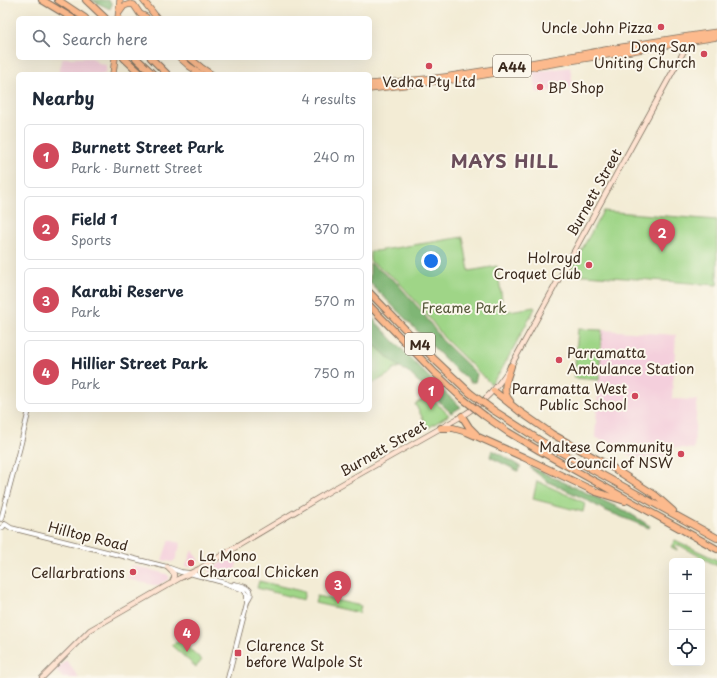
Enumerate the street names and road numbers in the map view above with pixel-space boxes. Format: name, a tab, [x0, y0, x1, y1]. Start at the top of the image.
road number: A44	[493, 55, 531, 77]
street label: Burnett Street	[561, 144, 627, 240]
road number: M4	[405, 333, 435, 355]
street label: Burnett Street	[336, 415, 431, 481]
street label: Hilltop Road	[46, 516, 130, 556]

